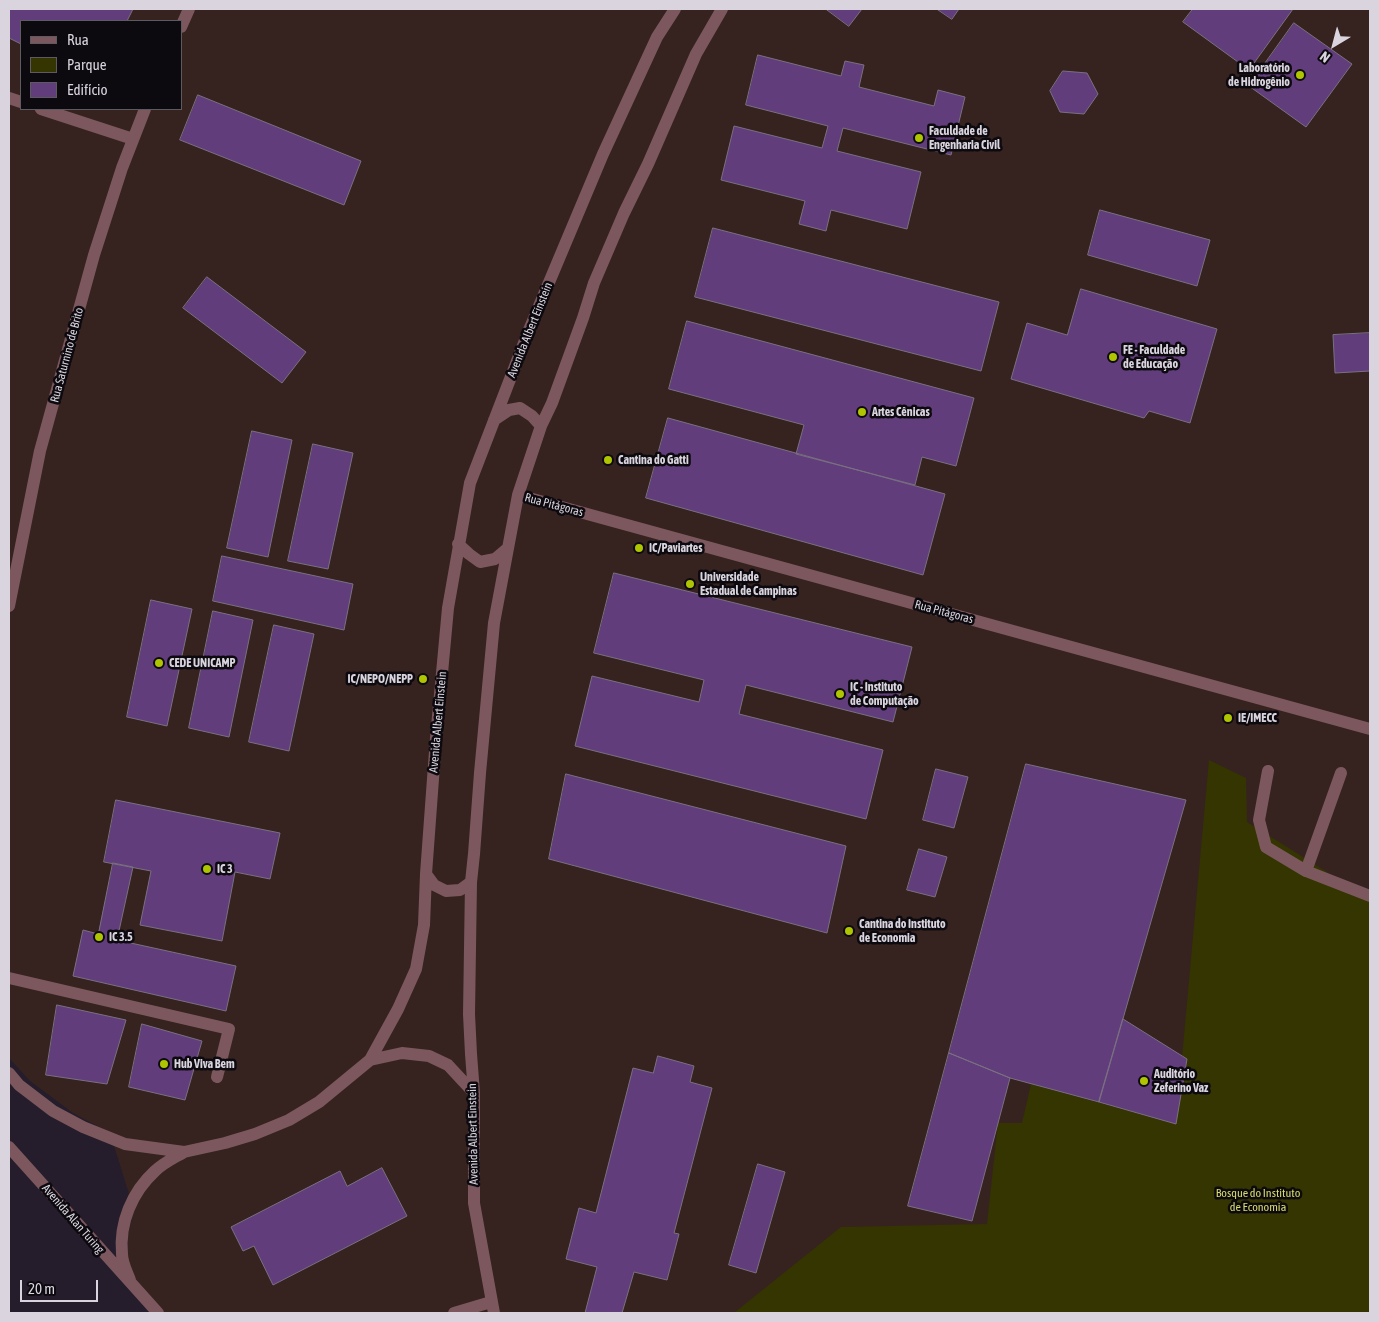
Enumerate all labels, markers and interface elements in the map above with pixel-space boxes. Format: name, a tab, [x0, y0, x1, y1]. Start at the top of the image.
legend	[20, 20, 182, 110]
north arrow	[1309, 20, 1359, 70]
text: Rua	[67, 31, 89, 48]
text: N	[1317, 48, 1333, 66]
text: Parque	[67, 56, 107, 73]
place label: Laboratório de Hidrogênio	[1228, 61, 1290, 89]
marker: Laboratório de Hidrogênio	[1294, 69, 1306, 81]
text: Edifício	[67, 81, 108, 98]
place label: Faculdade de Engenharia Civil	[929, 124, 1000, 152]
marker: Faculdade de Engenharia Civil	[913, 132, 925, 144]
street label: Avenida Albert Einstein	[504, 280, 556, 380]
street label: Rua Saturnino de Brito	[47, 306, 87, 404]
place label: FE - Faculdade de Educação	[1123, 343, 1185, 371]
marker: FE - Faculdade de Educação	[1107, 351, 1119, 363]
place label: Artes Cênicas	[872, 405, 930, 419]
marker: Artes Cênicas	[856, 406, 868, 418]
place label: Cantina do Gatti	[618, 453, 689, 467]
marker: Cantina do Gatti	[602, 454, 614, 466]
street label: Rua Pitágoras	[523, 490, 585, 520]
place label: IC/Paviartes	[649, 541, 702, 555]
marker: IC/Paviartes	[633, 542, 645, 554]
place label: Universidade Estadual de Campinas	[700, 570, 797, 598]
marker: Universidade Estadual de Campinas	[684, 578, 696, 590]
street label: Rua Pitágoras	[913, 597, 975, 627]
place label: CEDE UNICAMP	[169, 656, 235, 670]
marker: CEDE UNICAMP	[153, 657, 165, 669]
street label: Avenida Albert Einstein	[426, 671, 450, 773]
place label: IC/NEPO/NEPP	[347, 672, 413, 686]
marker: IC/NEPO/NEPP	[417, 673, 429, 685]
place label: IC - Instituto de Computação	[850, 680, 919, 708]
marker: IC - Instituto de Computação	[834, 688, 846, 700]
place label: IE/IMECC	[1238, 711, 1277, 725]
marker: IE/IMECC	[1222, 712, 1234, 724]
place label: IC 3	[217, 862, 233, 876]
marker: IC 3	[201, 863, 213, 875]
place label: Cantina do Instituto de Economia	[859, 917, 946, 945]
marker: Cantina do Instituto de Economia	[843, 925, 855, 937]
place label: IC 3.5	[109, 930, 133, 944]
marker: IC 3.5	[93, 931, 105, 943]
place label: Hub Viva Bem	[174, 1057, 235, 1071]
marker: Hub Viva Bem	[158, 1058, 170, 1070]
place label: Auditório Zeferino Vaz	[1154, 1067, 1208, 1095]
marker: Auditório Zeferino Vaz	[1138, 1075, 1150, 1087]
street label: Avenida Albert Einstein	[465, 1083, 481, 1185]
street label: Avenida Alan Turing	[39, 1181, 107, 1257]
park label: Bosque do Instituto de Economia	[1216, 1186, 1300, 1214]
scale bar	[22, 1270, 100, 1302]
text: 20 m	[28, 1280, 55, 1297]

